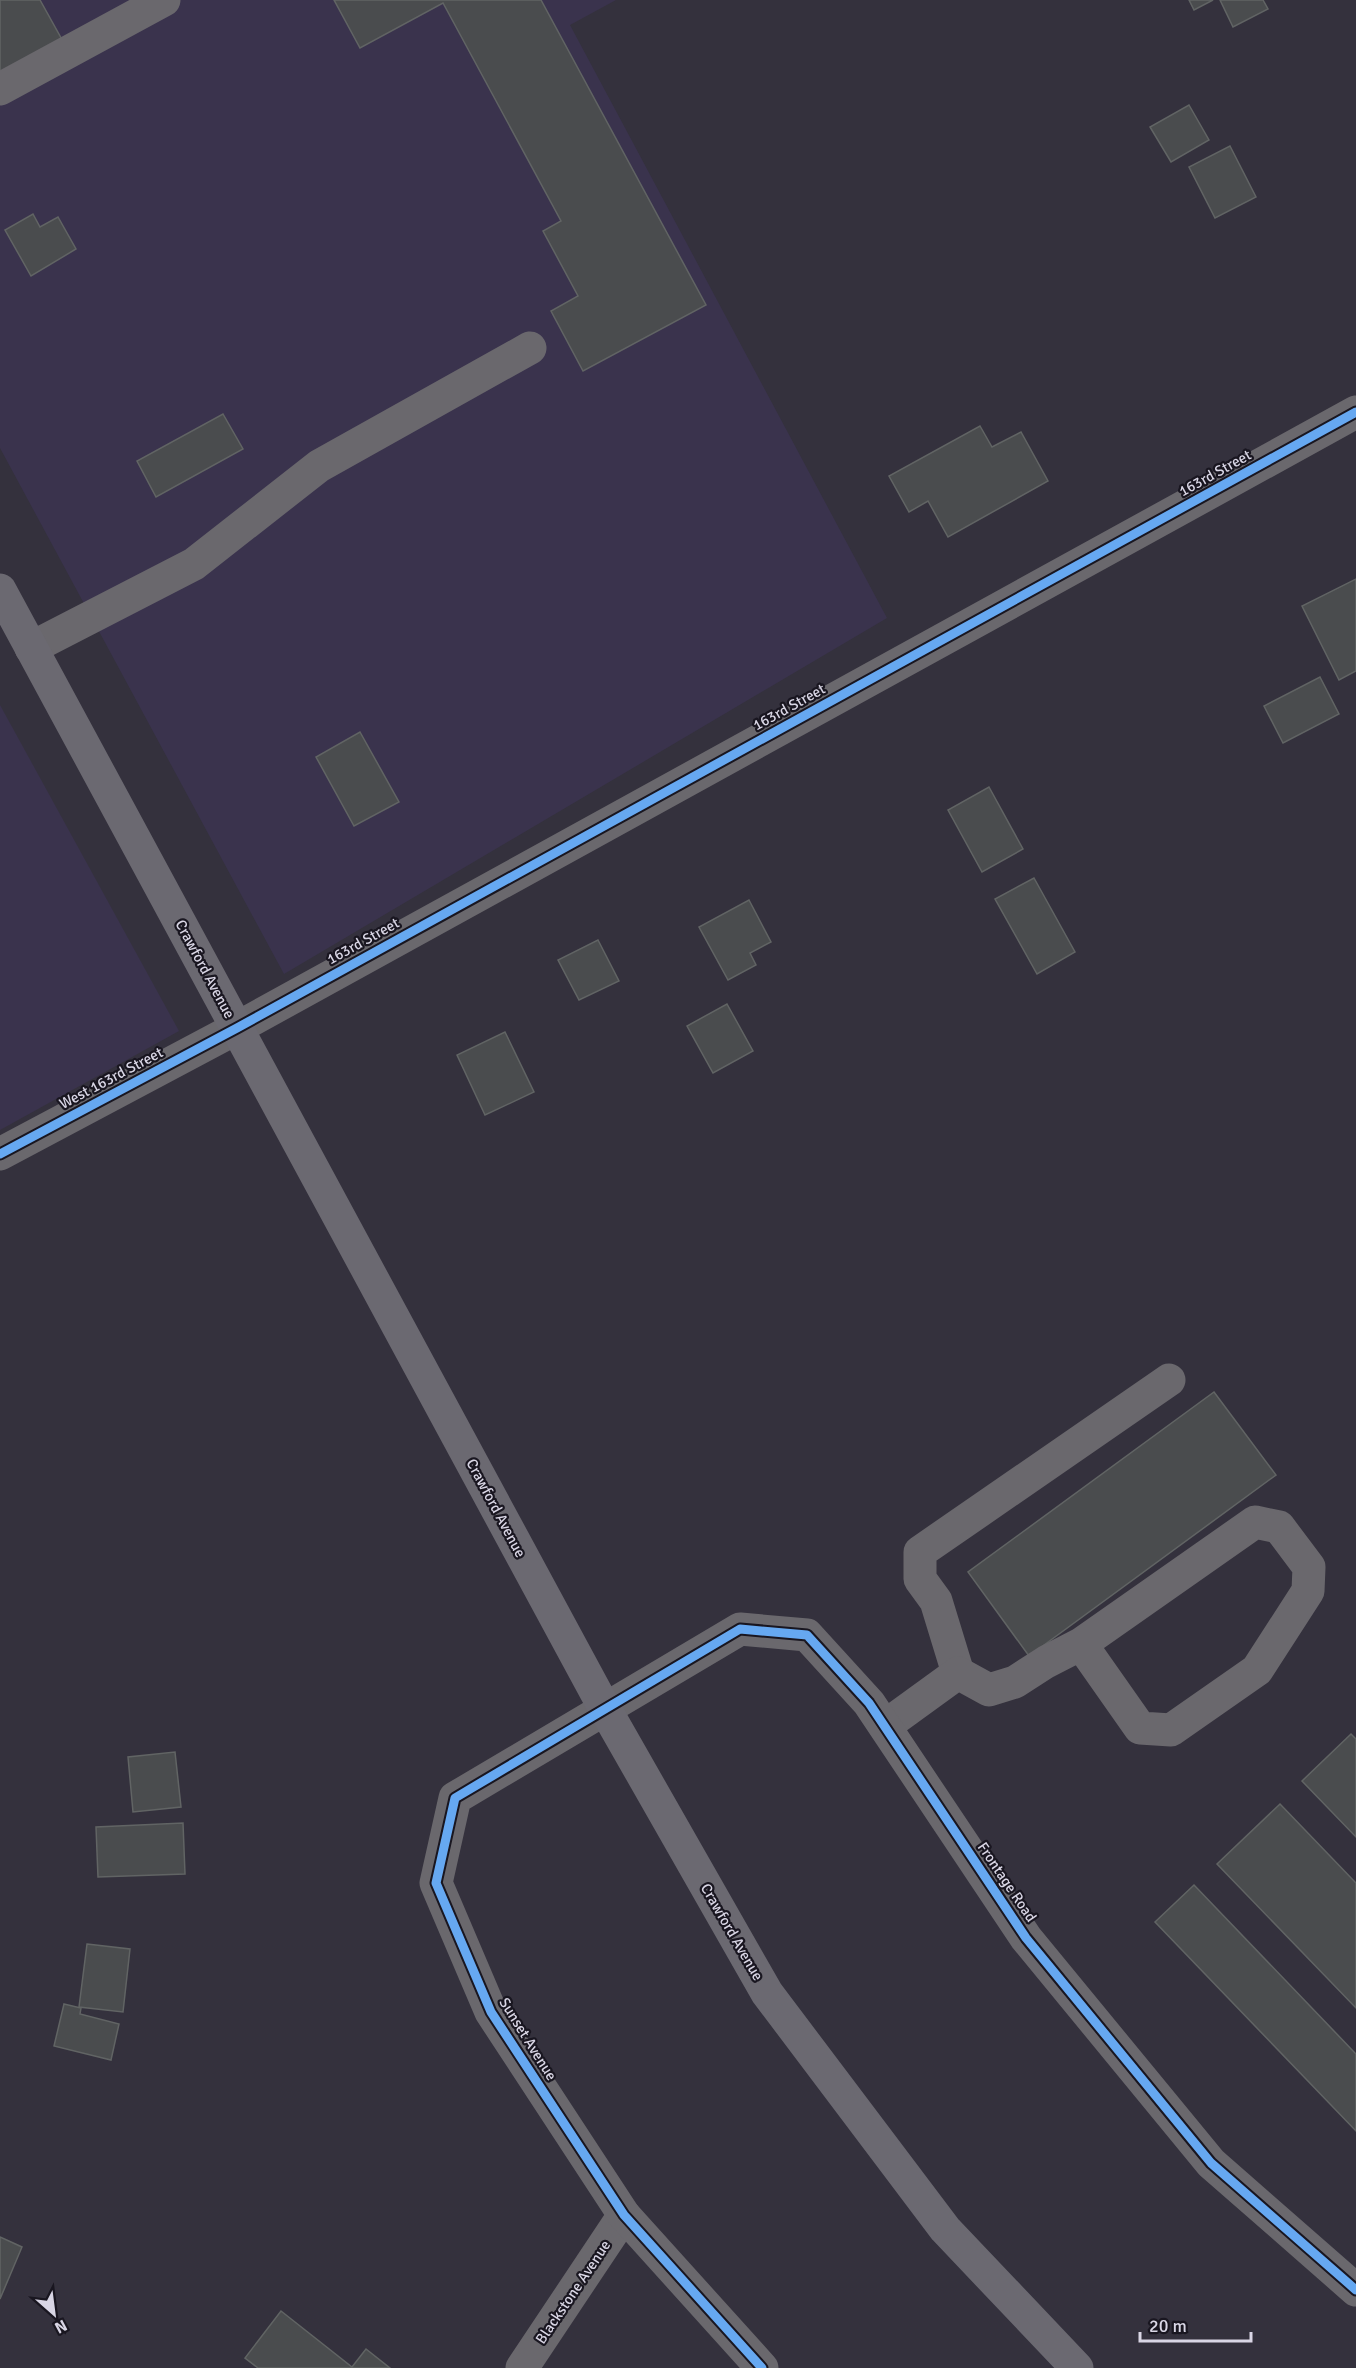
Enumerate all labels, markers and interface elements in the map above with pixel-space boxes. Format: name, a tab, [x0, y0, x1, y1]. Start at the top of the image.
street label: 163rd Street	[1176, 446, 1254, 500]
street label: 163rd Street	[750, 680, 828, 734]
street label: 163rd Street	[324, 914, 402, 968]
street label: Crawford Avenue	[171, 917, 239, 1021]
street label: West 163rd Street	[56, 1043, 166, 1113]
street label: Crawford Avenue	[462, 1456, 530, 1560]
street label: Frontage Road	[974, 1839, 1040, 1925]
street label: Crawford Avenue	[697, 1880, 767, 1984]
street label: Sunset Avenue	[495, 1994, 561, 2084]
street label: Blackstone Avenue	[532, 2237, 614, 2347]
north arrow	[24, 2284, 84, 2344]
scale bar	[1140, 2305, 1251, 2343]
text: N	[51, 2315, 70, 2338]
text: 20 m	[1149, 2315, 1187, 2337]

